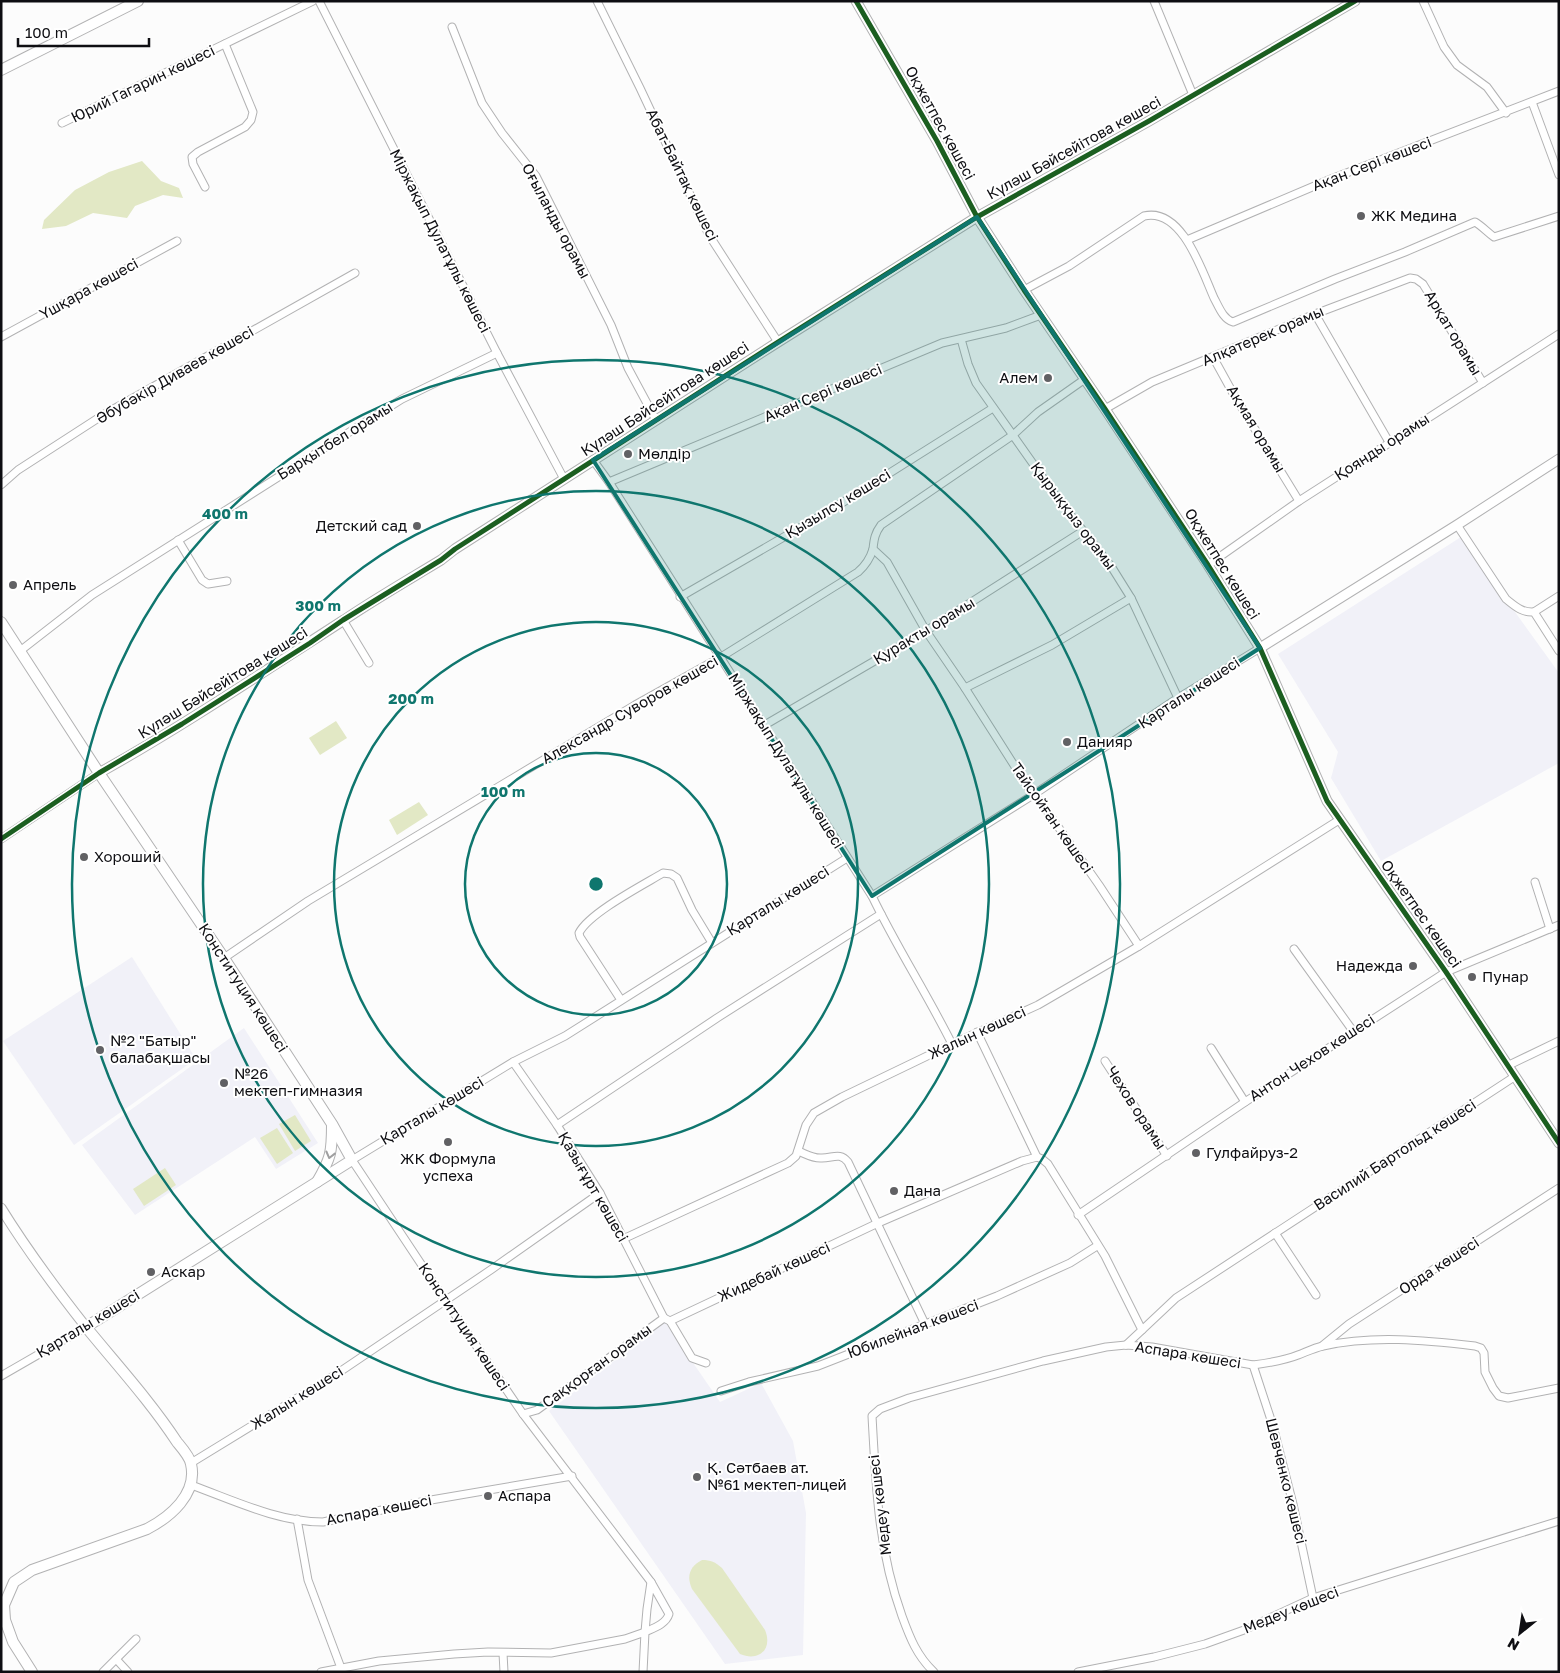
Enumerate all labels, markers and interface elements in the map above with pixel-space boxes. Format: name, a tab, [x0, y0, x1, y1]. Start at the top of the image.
scale bar	[18, 15, 149, 47]
text: 100 m	[25, 23, 68, 41]
street label: Юрий Гагарин көшесі	[68, 40, 217, 126]
street label: Оқжетпес көшесі	[902, 62, 980, 183]
street label: Күләш Бәйсейітова көшесі	[983, 92, 1164, 204]
street label: Абат-Байтақ көшесі	[643, 105, 723, 244]
street label: Ақан Сері көшесі	[1309, 132, 1434, 194]
street label: Міржақып Дулатұлы көшесі	[386, 146, 495, 336]
street label: Оғыланды орамы	[519, 160, 595, 281]
place label: ЖК Медина	[1371, 206, 1457, 224]
marker: ЖК Медина	[1355, 210, 1367, 222]
street label: Үшқара көшесі	[36, 254, 141, 323]
street label: Арқат орамы	[1421, 287, 1486, 378]
street label: Алқатерек орамы	[1199, 301, 1326, 369]
street label: Әбубәкір Диваев көшесі	[92, 322, 257, 427]
street label: Күләш Бәйсейітова көшесі	[577, 337, 752, 460]
street label: Ақан Сері көшесі	[761, 359, 884, 425]
place label: Алем	[999, 368, 1038, 386]
marker: Алем	[1042, 372, 1054, 384]
street label: Ақмая орамы	[1224, 381, 1290, 475]
street label: Барқытбел орамы	[273, 397, 396, 483]
street label: Қоянды орамы	[1331, 409, 1432, 483]
place label: Мөлдiр	[638, 444, 691, 462]
marker: Мөлдiр	[622, 448, 634, 460]
street label: Қырыққыз орамы	[1027, 458, 1120, 573]
street label: Қызылсу көшесі	[782, 465, 893, 542]
text: 400 m	[202, 504, 248, 522]
street label: Оқжетпес көшесі	[1181, 505, 1264, 622]
place label: Детский сад	[316, 516, 407, 534]
marker: Детский сад	[411, 520, 423, 532]
place label: Апрель	[23, 575, 77, 593]
marker: Апрель	[7, 579, 19, 591]
street label: Қуракты орамы	[869, 593, 978, 668]
text: 300 m	[295, 596, 341, 614]
street label: Күләш Бәйсейітова көшесі	[134, 622, 311, 743]
street label: Александр Суворов көшесі	[538, 651, 721, 767]
street label: Қарталы көшесі	[1134, 653, 1243, 732]
street label: Міржақып Дулатұлы көшесі	[724, 669, 848, 852]
text: 200 m	[388, 689, 434, 707]
place label: Данияр	[1077, 732, 1133, 750]
marker: Данияр	[1061, 736, 1073, 748]
street label: Тайсойған көшесі	[1008, 759, 1098, 876]
text: 100 m	[481, 782, 525, 800]
place label: Хороший	[94, 847, 161, 865]
marker: Хороший	[78, 851, 90, 863]
street label: Оқжетпес көшесі	[1378, 856, 1466, 971]
street label: Қарталы көшесі	[723, 861, 832, 939]
centre of rings	[587, 875, 605, 893]
street label: Конституция көшесі	[195, 920, 292, 1055]
place label: Надежда	[1336, 956, 1403, 974]
marker: Надежда	[1407, 960, 1419, 972]
place label: Пунар	[1482, 967, 1529, 985]
marker: Пунар	[1466, 971, 1478, 983]
street label: Жалын көшесі	[925, 1002, 1028, 1063]
street label: Антон Чехов көшесі	[1245, 1010, 1378, 1105]
place label: №2 "Батыр" балабақшасы	[110, 1031, 211, 1066]
marker: №2 "Батыр" балабақшасы	[94, 1044, 106, 1056]
street label: Чехов орамы	[1103, 1062, 1171, 1153]
place label: №26 мектеп-гимназия	[234, 1064, 363, 1099]
street label: Қарталы көшесі	[376, 1072, 486, 1148]
marker: №26 мектеп-гимназия	[218, 1077, 230, 1089]
street label: Василий Бартольд көшесі	[1310, 1095, 1479, 1213]
street label: Қазығұрт көшесі	[554, 1128, 633, 1245]
marker: ЖК Формула успеха	[442, 1136, 454, 1148]
place label: Гулфайруз-2	[1206, 1143, 1298, 1161]
marker: Гулфайруз-2	[1190, 1147, 1202, 1159]
place label: ЖК Формула успеха	[400, 1149, 496, 1184]
one-way arrow	[325, 1151, 335, 1159]
place label: Дана	[904, 1181, 941, 1199]
marker: Дана	[888, 1185, 900, 1197]
street label: Орда көшесі	[1395, 1233, 1482, 1298]
street label: Жидебай көшесі	[714, 1237, 833, 1305]
street label: Конституция көшесі	[415, 1259, 514, 1394]
place label: Аскар	[161, 1262, 205, 1280]
marker: Аскар	[145, 1266, 157, 1278]
street label: Қарталы көшесі	[32, 1285, 142, 1361]
street label: Юбилейная көшесі	[844, 1295, 981, 1361]
street label: Саққорған орамы	[538, 1319, 655, 1411]
street label: Аспара көшесі	[1134, 1337, 1243, 1371]
street label: Жалын көшесі	[247, 1362, 346, 1433]
street label: Шевченко көшесі	[1263, 1416, 1311, 1546]
street label: Медеу көшесі	[864, 1454, 894, 1557]
place label: Қ. Сәтбаев ат. №61 мектеп-лицей	[707, 1458, 847, 1493]
marker: Қ. Сәтбаев ат. №61 мектеп-лицей	[691, 1471, 703, 1483]
place label: Аспара	[498, 1486, 551, 1504]
street label: Аспара көшесі	[324, 1490, 433, 1528]
marker: Аспара	[482, 1490, 494, 1502]
street label: Медеу көшесі	[1240, 1582, 1341, 1636]
north arrow	[1495, 1608, 1545, 1658]
text: N	[1504, 1635, 1522, 1655]

